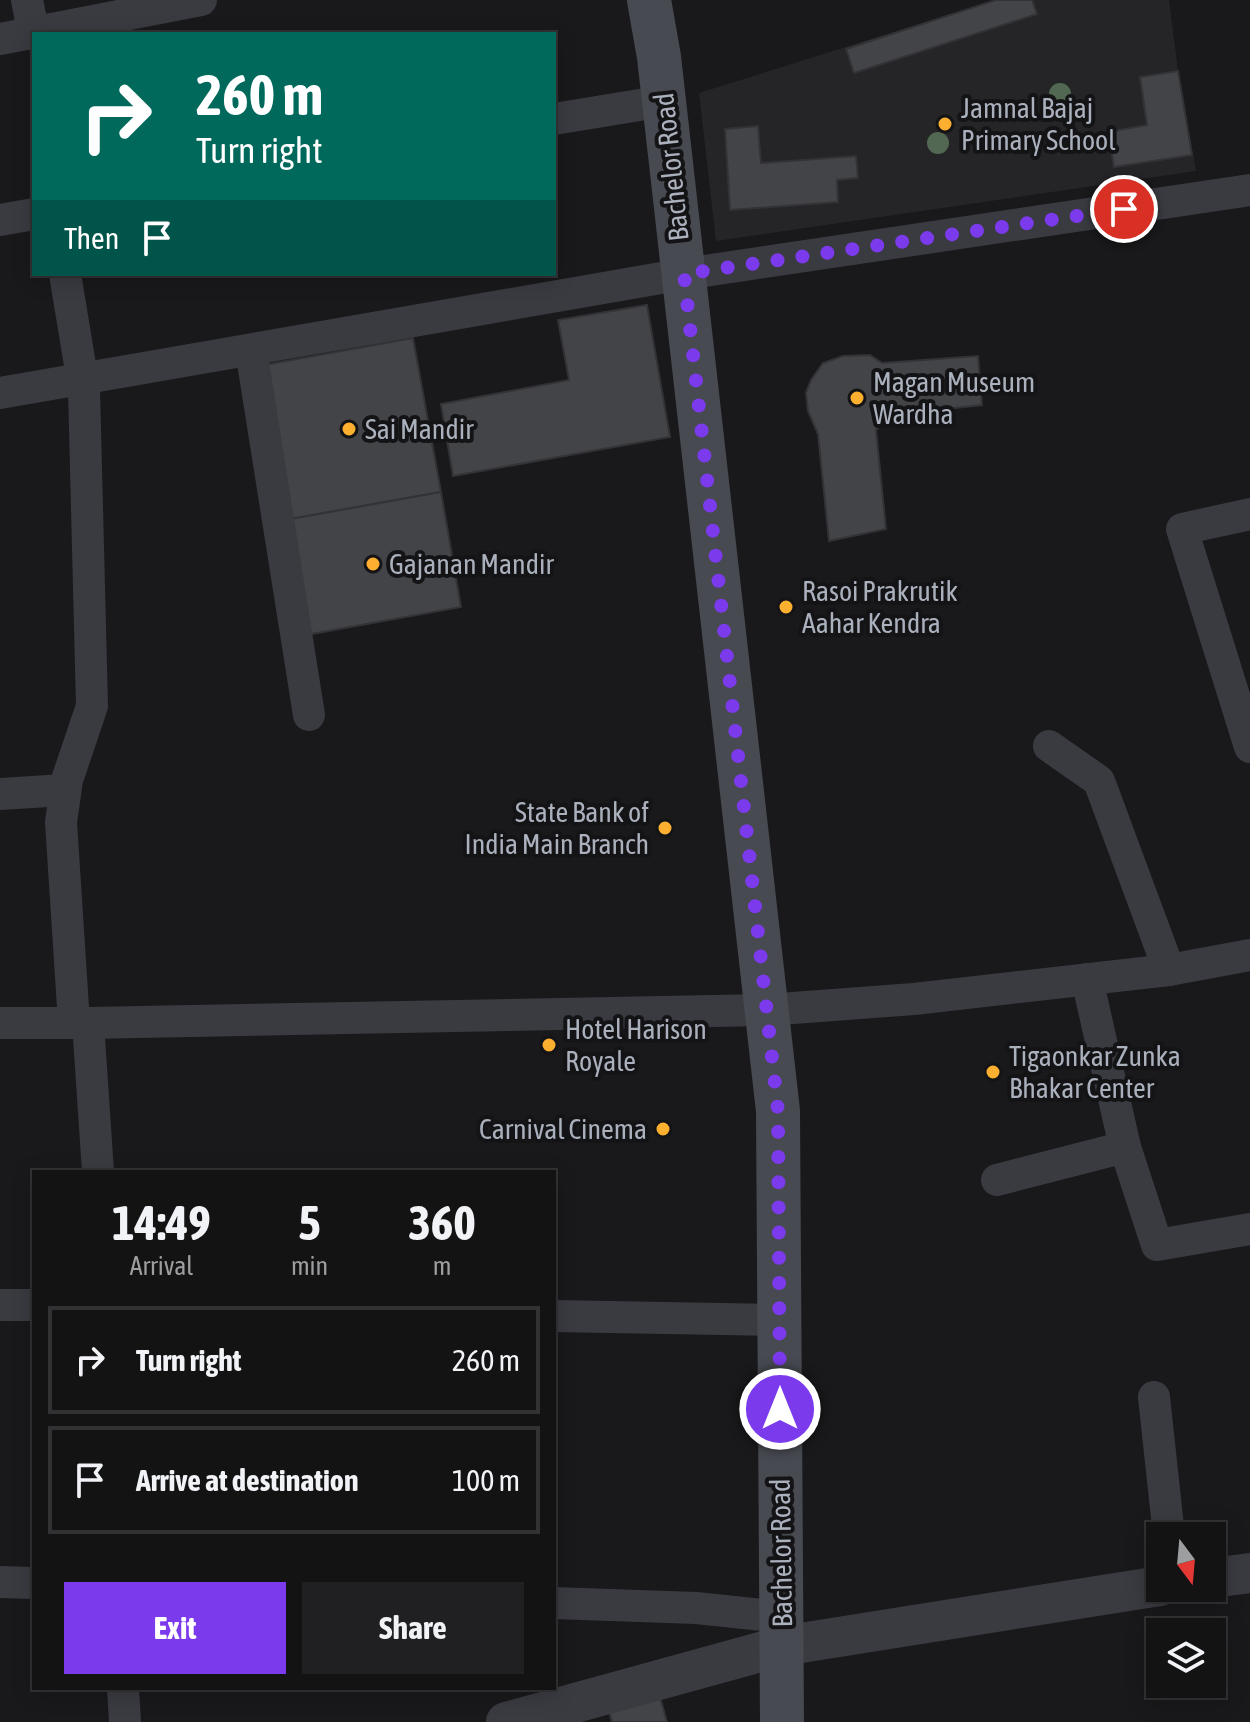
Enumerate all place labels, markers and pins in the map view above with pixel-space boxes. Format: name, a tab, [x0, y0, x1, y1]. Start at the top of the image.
place label: Jamnal Bajaj Primary School	[961, 92, 1116, 156]
marker: Jamnal Bajaj Primary School	[936, 115, 954, 133]
pin	[1090, 175, 1158, 243]
place label: Magan Museum Wardha	[873, 366, 1035, 430]
marker: Magan Museum Wardha	[848, 389, 866, 407]
place label: Sai Mandir	[365, 413, 474, 445]
marker: Sai Mandir	[340, 420, 358, 438]
place label: Gajanan Mandir	[389, 548, 554, 580]
marker: Gajanan Mandir	[364, 555, 382, 573]
place label: Rasoi Prakrutik Aahar Kendra	[802, 575, 958, 639]
marker: Rasoi Prakrutik Aahar Kendra	[777, 598, 795, 616]
place label: State Bank of India Main Branch	[465, 796, 649, 860]
marker: State Bank of India Main Branch	[656, 819, 674, 837]
place label: Hotel Harison Royale	[565, 1013, 707, 1077]
marker: Hotel Harison Royale	[540, 1036, 558, 1054]
place label: Tigaonkar Zunka Bhakar Center	[1009, 1040, 1181, 1104]
marker: Tigaonkar Zunka Bhakar Center	[984, 1063, 1002, 1081]
place label: Carnival Cinema	[479, 1113, 647, 1145]
marker: Carnival Cinema	[654, 1120, 672, 1138]

